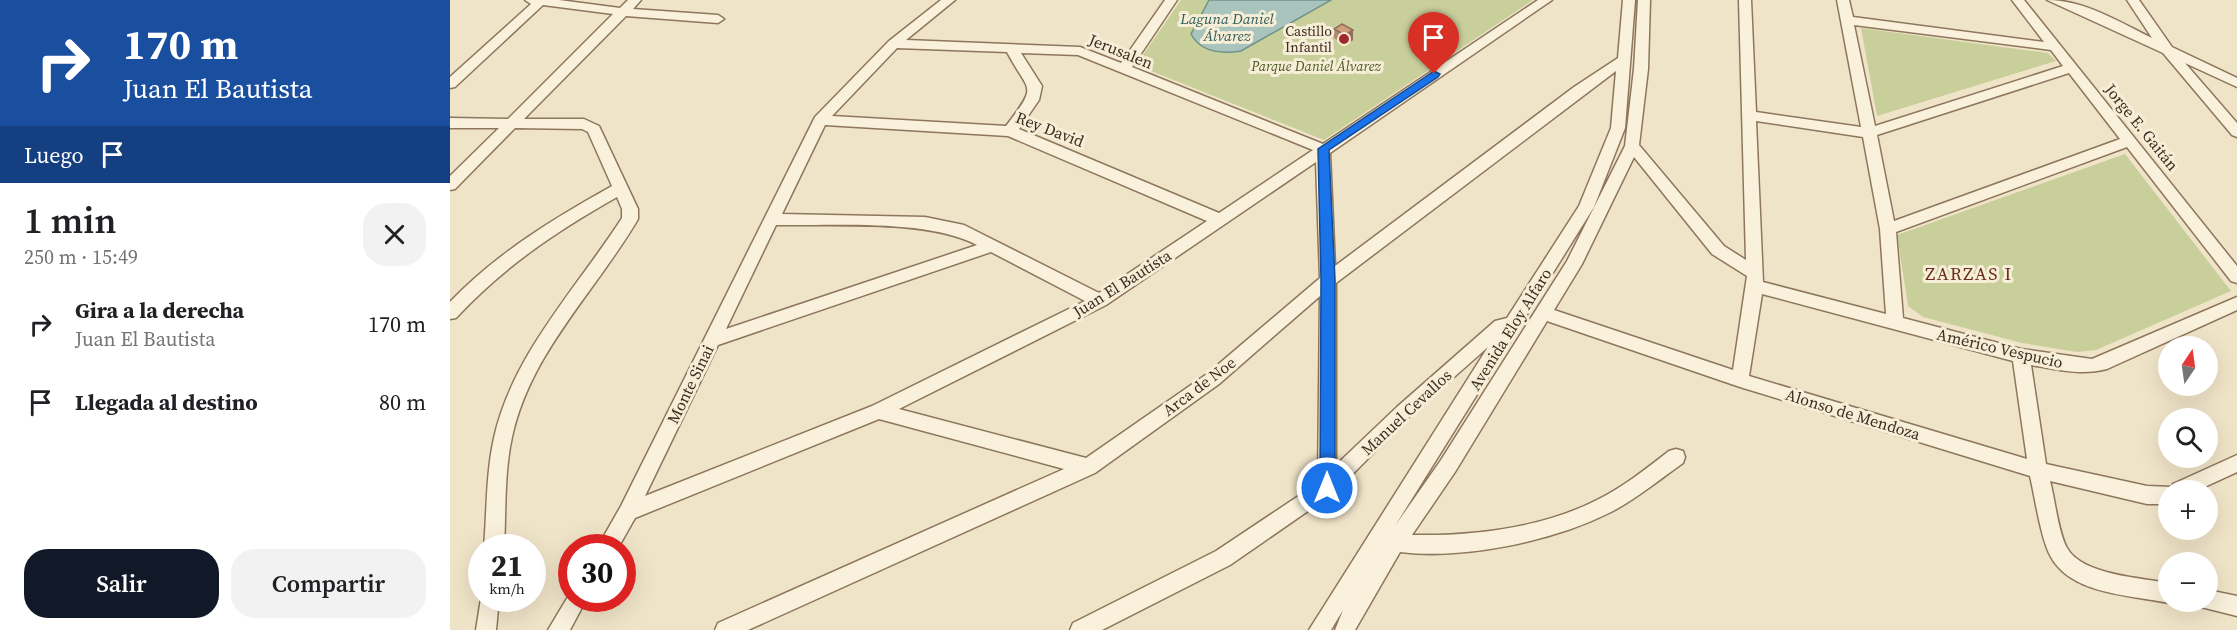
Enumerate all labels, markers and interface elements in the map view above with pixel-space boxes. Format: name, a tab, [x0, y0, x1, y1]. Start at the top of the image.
water label: Laguna Daniel Álvarez	[1179, 8, 1275, 46]
pin	[1408, 12, 1459, 74]
text: 170 m	[123, 15, 238, 73]
place label: Castillo Infantil	[1285, 21, 1332, 57]
icon: arrive	[1417, 21, 1450, 54]
icon: right	[24, 24, 102, 102]
street label: Jerusalen	[1085, 28, 1157, 74]
marker: Castillo Infantil	[1337, 32, 1351, 46]
park label: Parque Daniel Álvarez	[1250, 56, 1381, 76]
text: Juan El Bautista	[123, 70, 312, 107]
street label: Jorge E. Gaitán	[2099, 78, 2184, 175]
street label: Rey David	[1013, 106, 1087, 152]
icon: arrive	[96, 138, 129, 171]
text: Luego	[24, 140, 84, 170]
text: 1 min	[24, 196, 116, 245]
button: close	[363, 203, 426, 266]
text: 250 m · 15:49	[24, 243, 138, 271]
street label: Juan El Bautista	[1068, 243, 1176, 323]
district label: ZARZAS I	[1925, 261, 2013, 286]
street label: Avenida Eloy Alfaro	[1463, 263, 1557, 394]
text: Gira a la derecha	[75, 295, 244, 325]
icon: right	[24, 308, 57, 341]
text: 170 m	[368, 309, 426, 339]
street label: Américo Vespucio	[1935, 323, 2065, 373]
text: Juan El Bautista	[75, 325, 215, 353]
north arrow	[2158, 336, 2218, 396]
map controls	[2158, 336, 2218, 612]
street label: Monte Sinai	[661, 341, 719, 427]
street label: Arca de Noe	[1158, 351, 1240, 421]
street label: Manuel Cevallos	[1356, 364, 1456, 460]
street label: Alonso de Mendoza	[1783, 383, 1924, 445]
icon: arrive	[24, 386, 57, 419]
text: Llegada al destino	[75, 387, 258, 417]
text: 80 m	[379, 387, 426, 417]
button: search	[2158, 408, 2218, 468]
position arrow	[1295, 456, 1359, 520]
button: +	[2158, 480, 2218, 540]
speed limit sign: 30	[558, 534, 636, 612]
text: 21	[491, 545, 523, 586]
button: Salir	[24, 549, 219, 618]
button: Compartir	[231, 549, 426, 618]
button: −	[2158, 552, 2218, 612]
text: km/h	[489, 578, 525, 599]

